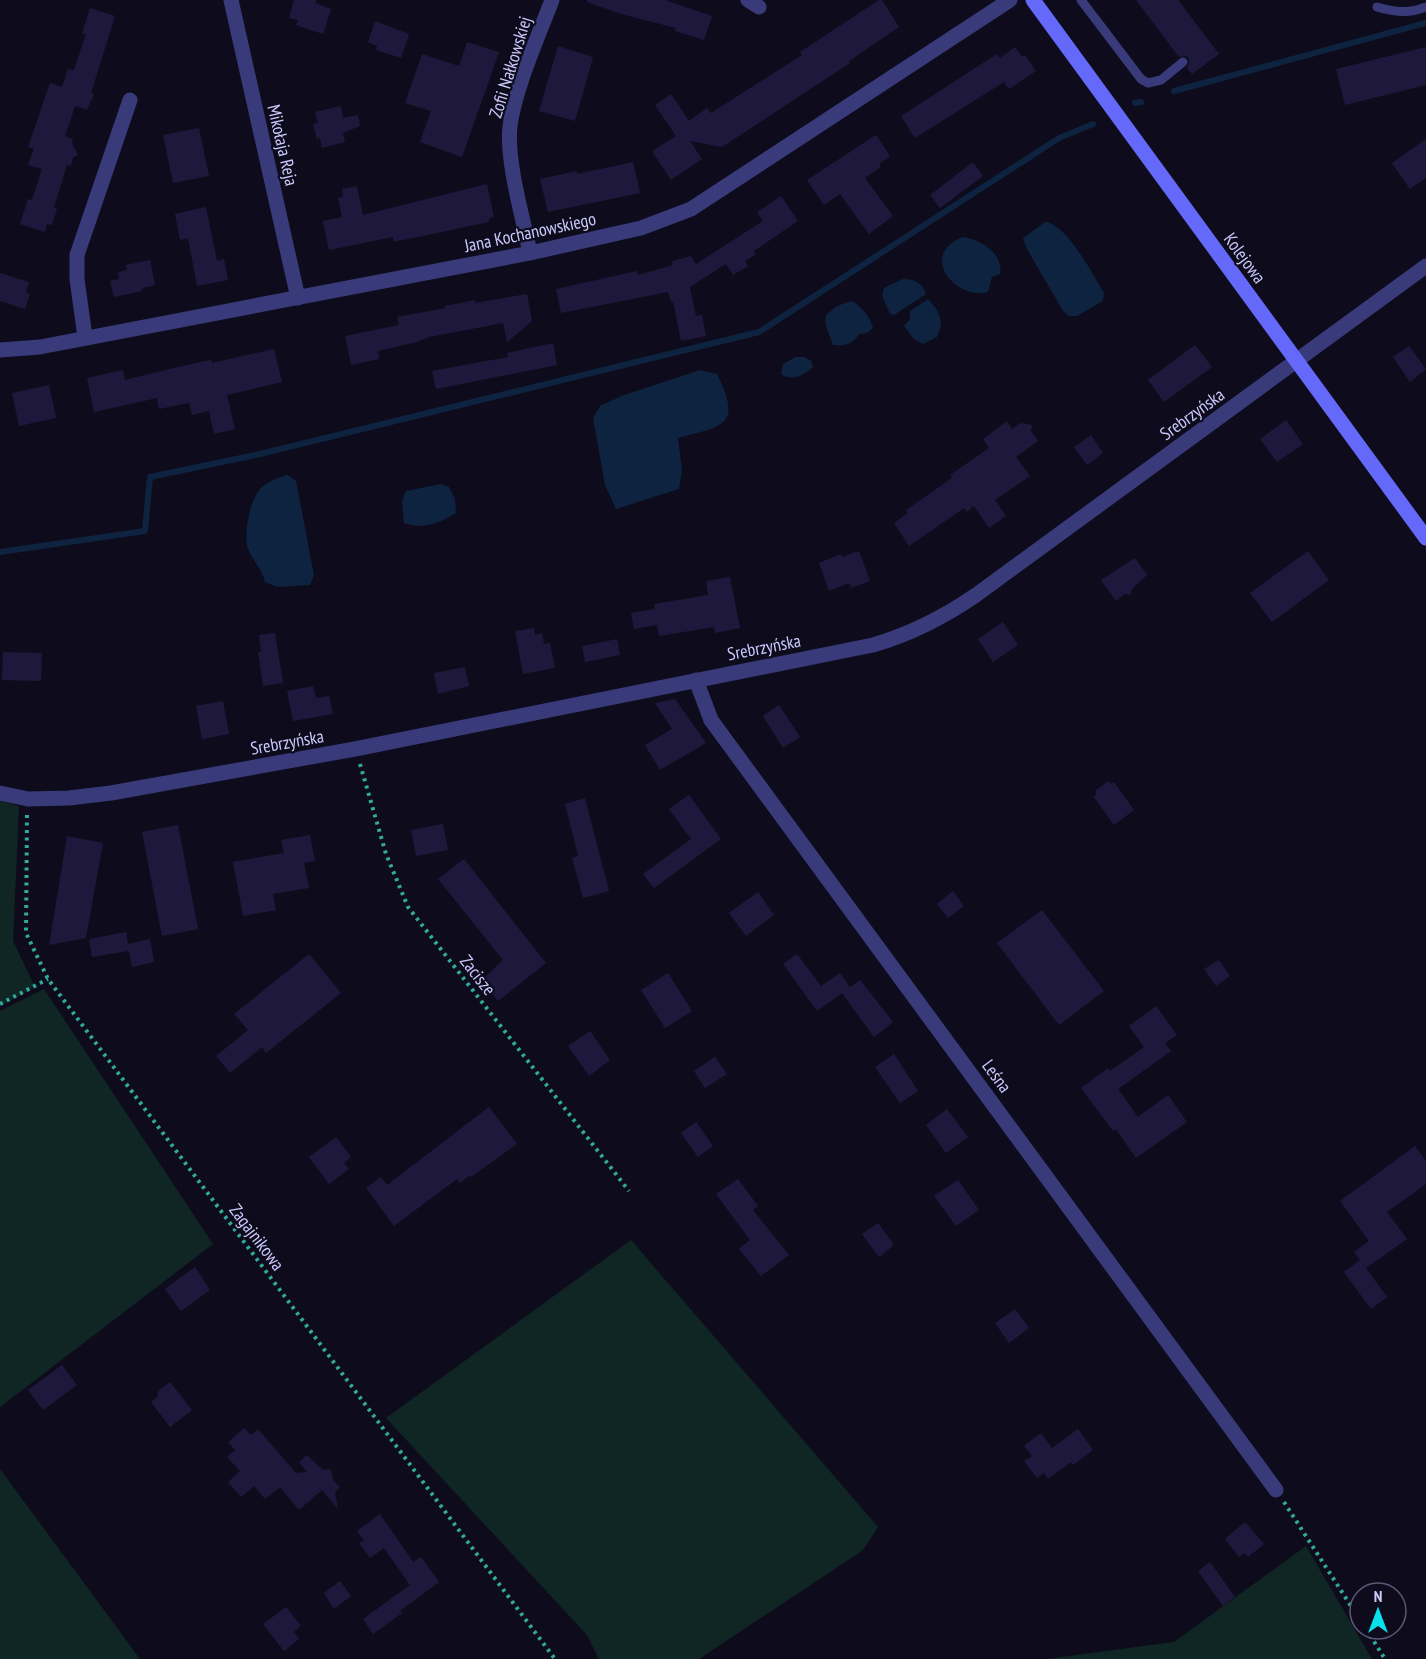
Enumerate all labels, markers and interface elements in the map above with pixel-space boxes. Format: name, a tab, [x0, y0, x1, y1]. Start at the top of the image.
street label: Zofii Nałkowskiej	[484, 13, 536, 121]
street label: Mikołaja Reja	[262, 102, 304, 188]
street label: Jana Kochanowskiego	[461, 207, 598, 257]
street label: Kolejowa	[1219, 228, 1271, 288]
street label: Srebrzyńska	[1155, 383, 1229, 445]
street label: Srebrzyńska	[725, 629, 803, 665]
street label: Srebrzyńska	[249, 724, 325, 760]
street label: Zacisze	[455, 950, 501, 1000]
street label: Leśna	[977, 1055, 1017, 1097]
street label: Zagajnikowa	[224, 1199, 290, 1275]
north arrow	[1348, 1581, 1408, 1641]
text: N	[1374, 1586, 1382, 1606]

